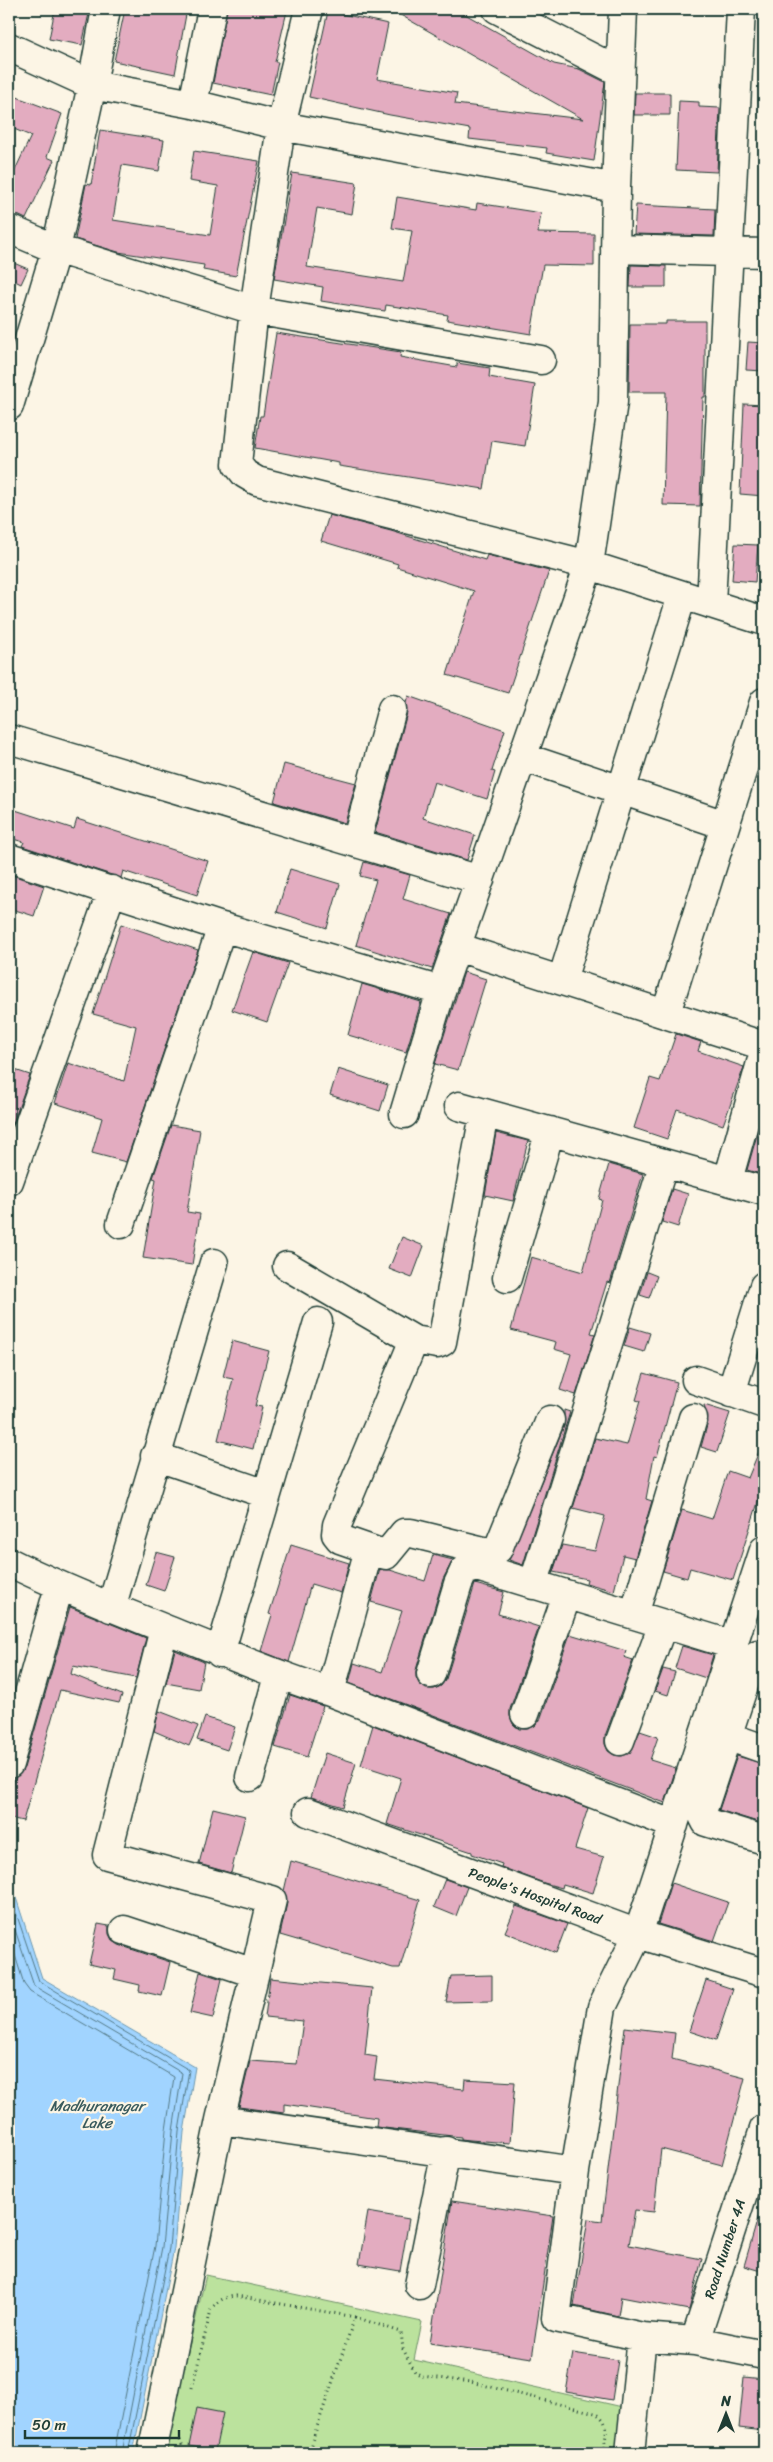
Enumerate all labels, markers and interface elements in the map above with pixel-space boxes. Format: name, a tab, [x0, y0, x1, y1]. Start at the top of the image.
street label: People's Hospital Road	[465, 1860, 607, 1932]
water label: Madhuranagar Lake	[50, 2093, 147, 2136]
street label: Road Number 4A	[697, 2196, 753, 2302]
text: N	[720, 2389, 731, 2414]
north arrow	[700, 2390, 750, 2440]
scale bar	[25, 2407, 179, 2439]
text: 50 m	[32, 2412, 67, 2438]

